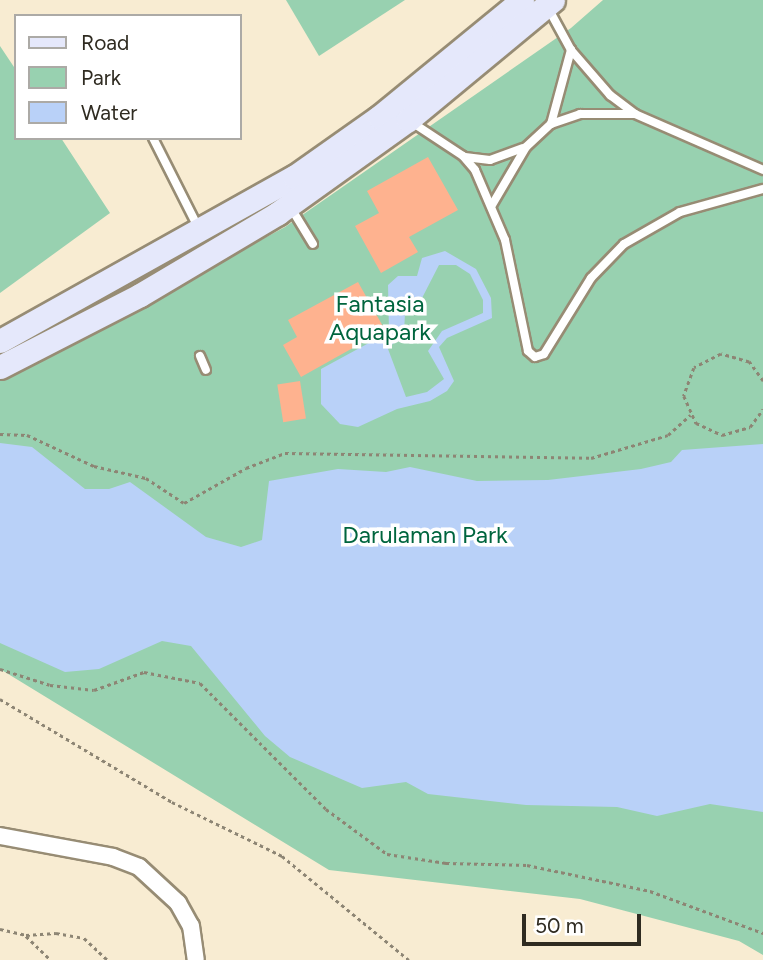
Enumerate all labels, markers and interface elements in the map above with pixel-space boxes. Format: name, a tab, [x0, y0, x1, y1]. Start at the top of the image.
legend	[14, 14, 242, 140]
text: Road	[81, 30, 129, 55]
text: Park	[81, 65, 121, 90]
text: Water	[81, 100, 137, 125]
park label: Fantasia Aquapark	[329, 290, 431, 346]
park label: Darulaman Park	[342, 521, 508, 549]
scale bar	[525, 900, 644, 944]
text: 50 m	[535, 913, 584, 938]

